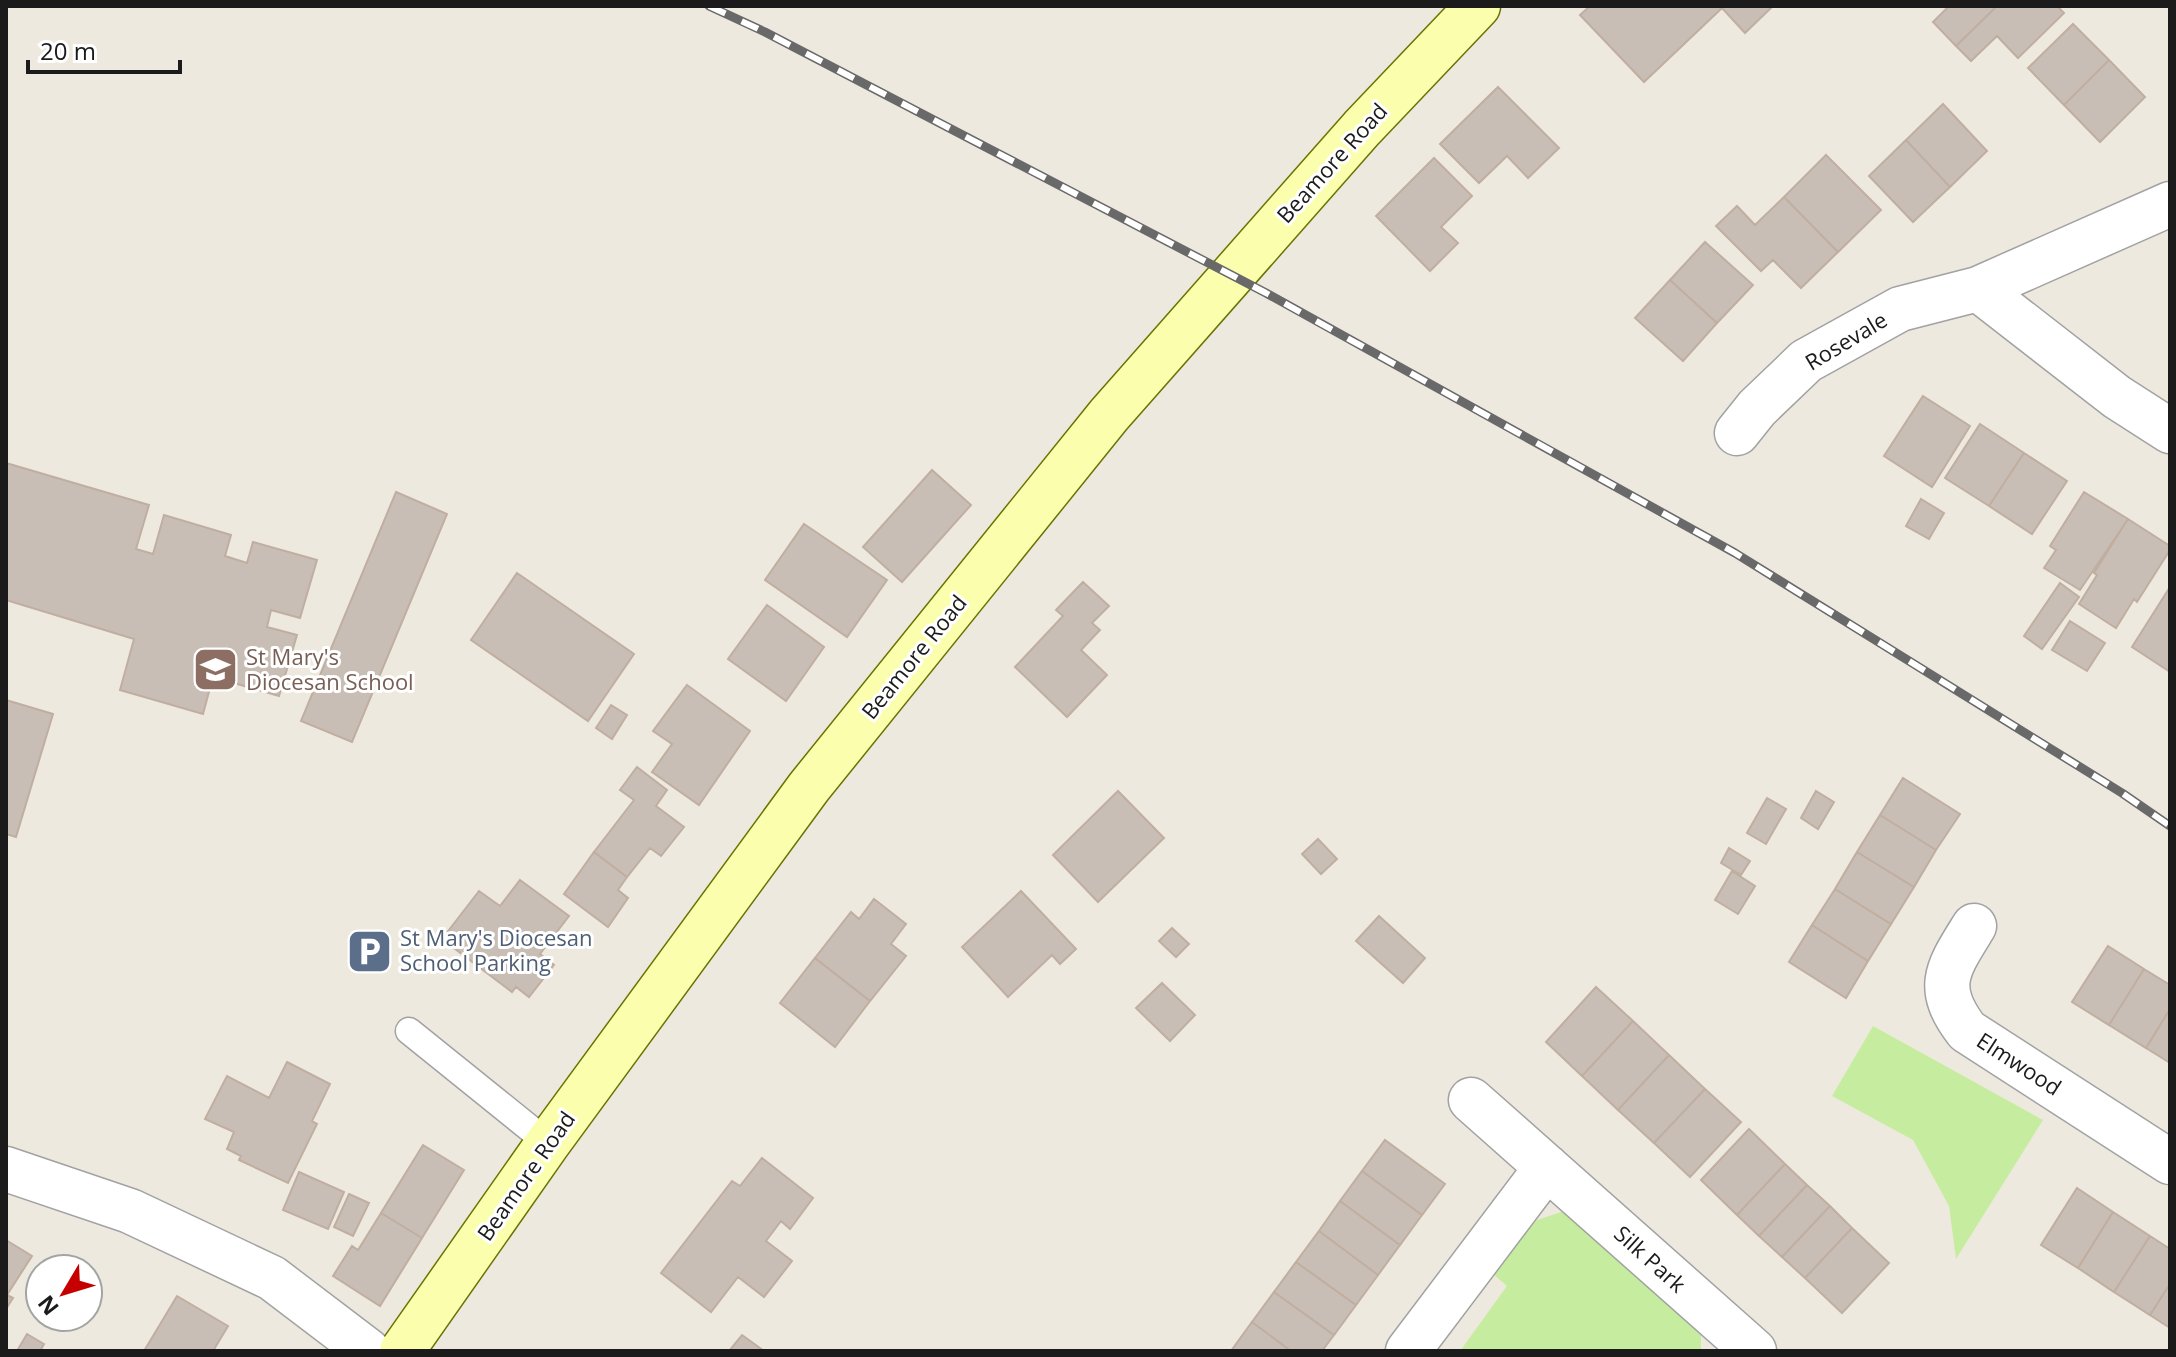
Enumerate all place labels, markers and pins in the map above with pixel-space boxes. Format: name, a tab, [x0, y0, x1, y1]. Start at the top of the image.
place label: St Mary's Diocesan School	[246, 641, 414, 696]
school or university icon: St Mary's Diocesan School	[191, 646, 239, 694]
place label: St Mary's Diocesan School Parking	[400, 922, 593, 977]
parking icon: St Mary's Diocesan School Parking	[345, 927, 393, 975]

